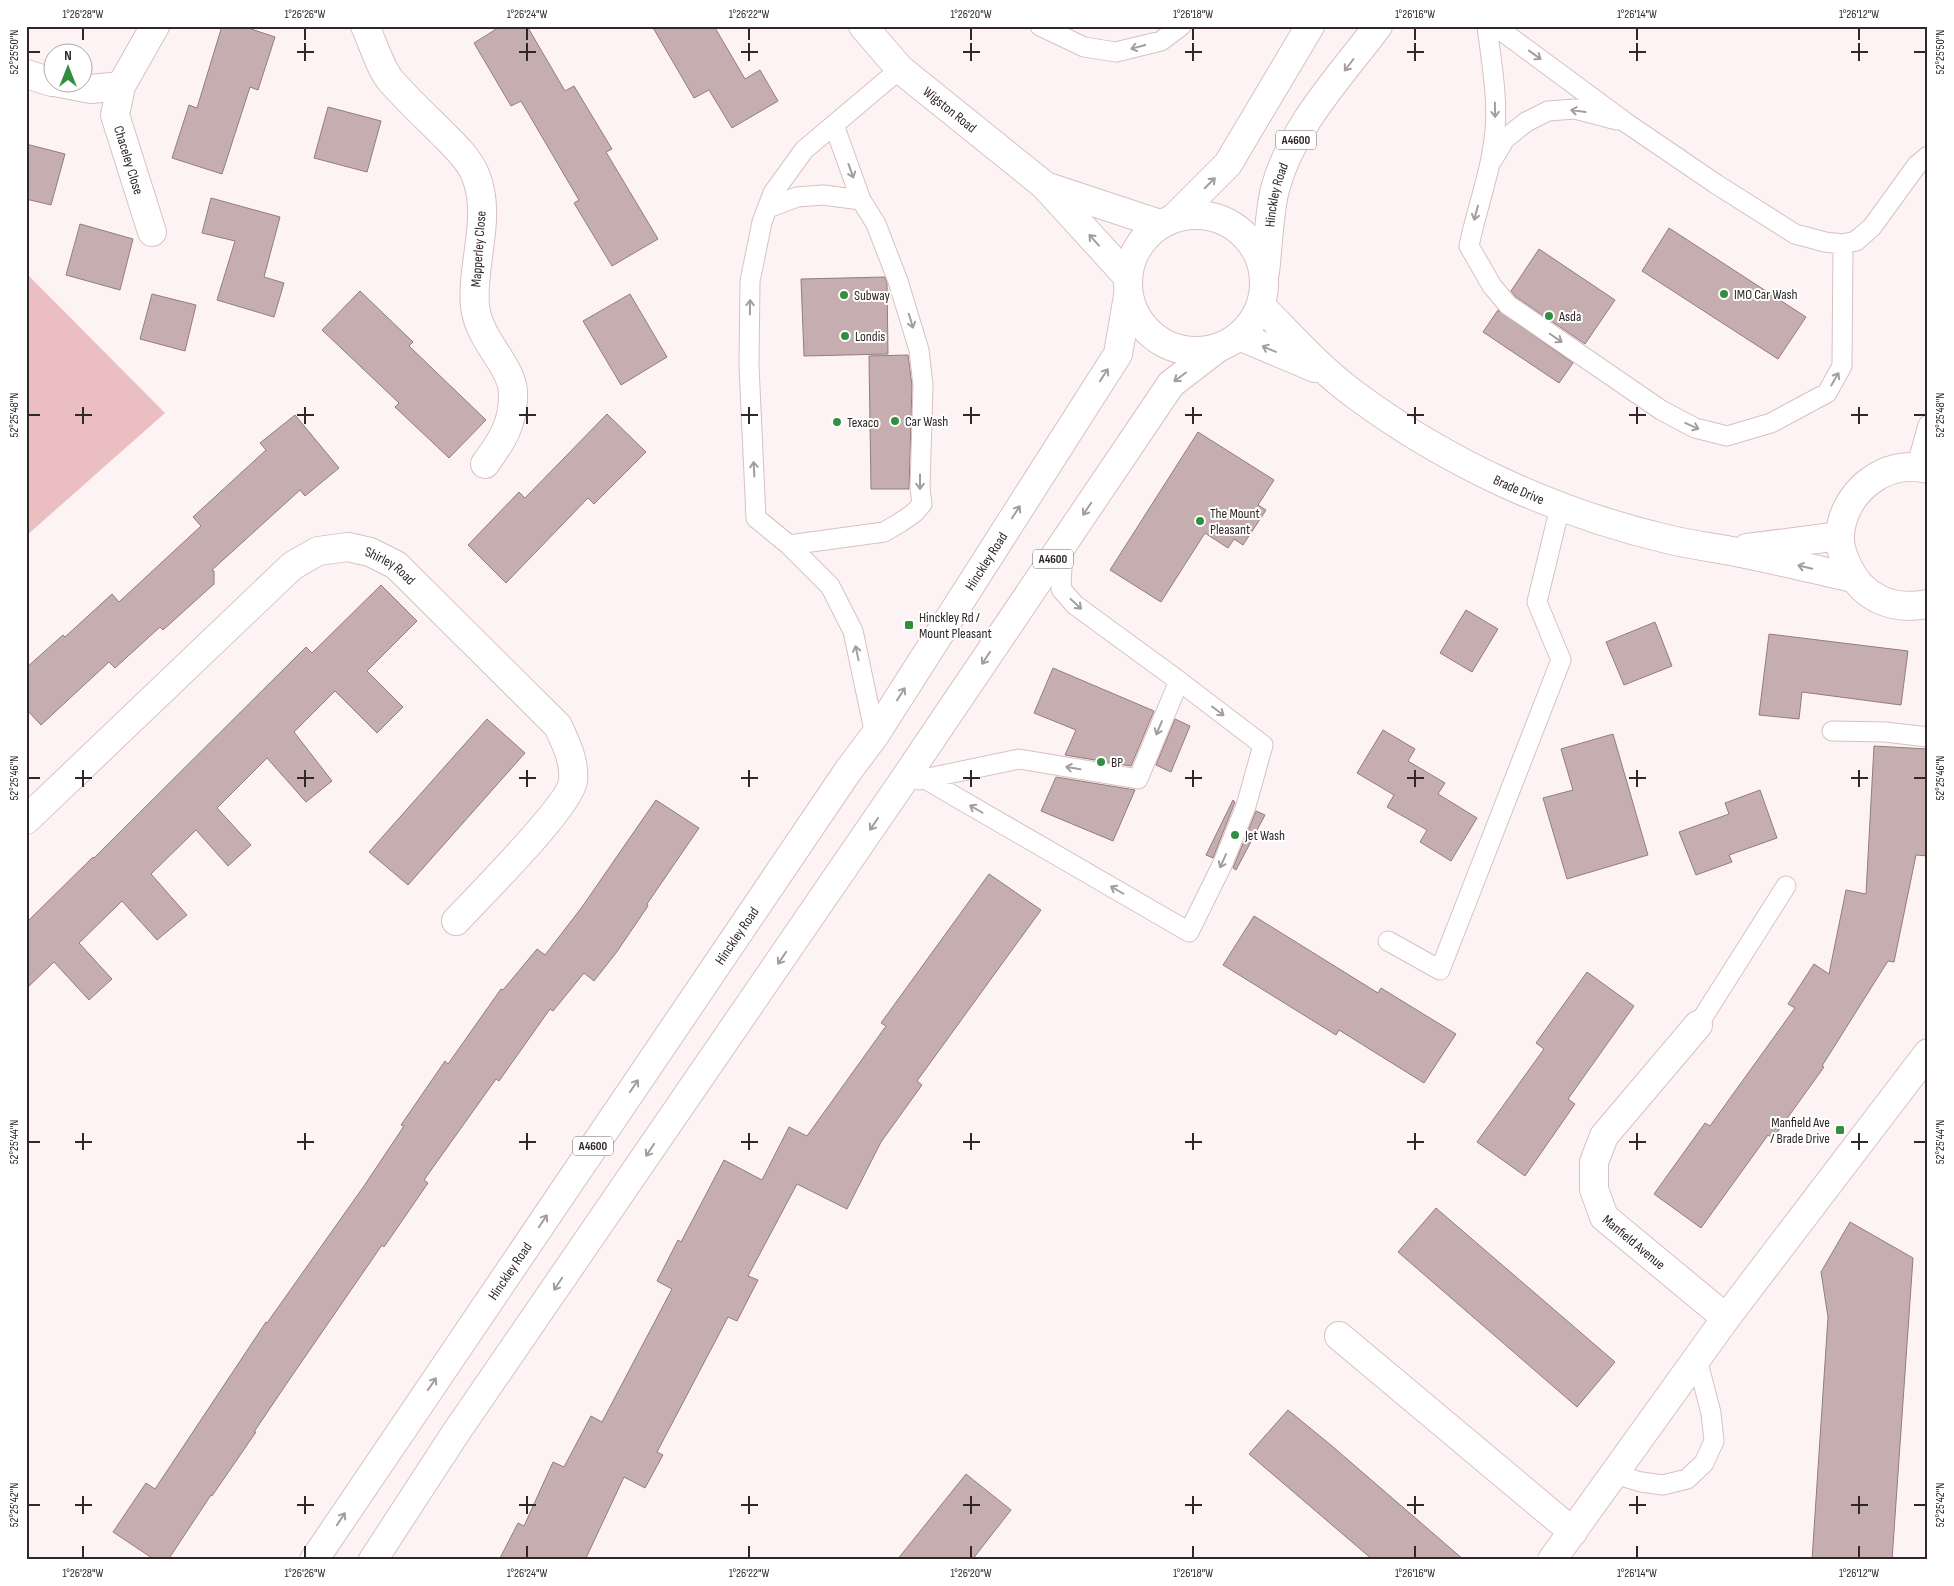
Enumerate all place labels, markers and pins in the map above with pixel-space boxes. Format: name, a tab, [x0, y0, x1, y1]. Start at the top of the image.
place label: IMO Car Wash	[1734, 286, 1798, 303]
place label: Subway	[854, 287, 891, 304]
marker: IMO Car Wash	[1718, 288, 1730, 300]
marker: Subway	[838, 289, 850, 301]
place label: Asda	[1558, 308, 1581, 325]
marker: Asda	[1543, 310, 1555, 322]
place label: Londis	[855, 328, 885, 345]
marker: Londis	[839, 330, 851, 342]
place label: Car Wash	[905, 413, 948, 430]
place label: Texaco	[847, 414, 879, 431]
marker: Car Wash	[889, 415, 901, 427]
marker: Texaco	[831, 416, 843, 428]
place label: The Mount Pleasant	[1210, 505, 1260, 538]
marker: The Mount Pleasant	[1194, 515, 1206, 527]
place label: Hinckley Rd / Mount Pleasant	[919, 609, 992, 642]
marker: Hinckley Rd / Mount Pleasant	[903, 619, 915, 631]
place label: BP	[1111, 754, 1123, 771]
marker: BP	[1095, 756, 1107, 768]
place label: Jet Wash	[1244, 827, 1285, 844]
marker: Jet Wash	[1229, 829, 1241, 841]
place label: Manfield Ave / Brade Drive	[1770, 1114, 1830, 1147]
marker: Manfield Ave / Brade Drive	[1834, 1124, 1846, 1136]

